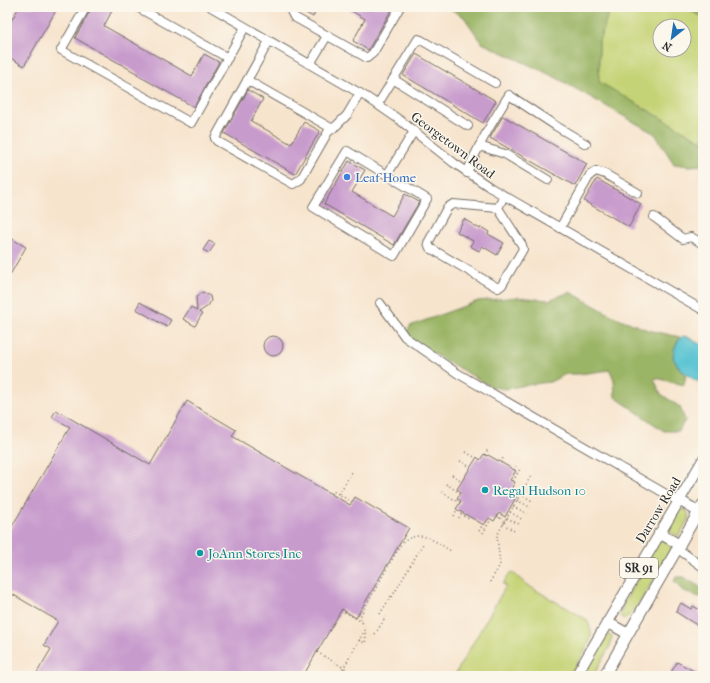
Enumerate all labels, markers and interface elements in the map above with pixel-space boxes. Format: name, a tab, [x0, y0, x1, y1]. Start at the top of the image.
north arrow	[652, 18, 692, 58]
text: N	[660, 38, 674, 54]
street label: Georgetown Road	[408, 109, 499, 182]
place label: Leaf Home	[355, 170, 417, 185]
marker: Leaf Home	[342, 172, 352, 182]
street label: Darrow Road	[632, 473, 684, 546]
place label: Regal Hudson 10	[493, 483, 586, 498]
marker: Regal Hudson 10	[480, 485, 490, 495]
place label: JoAnn Stores Inc	[207, 546, 301, 561]
marker: JoAnn Stores Inc	[195, 548, 205, 558]
road number: SR 91	[620, 558, 658, 578]

